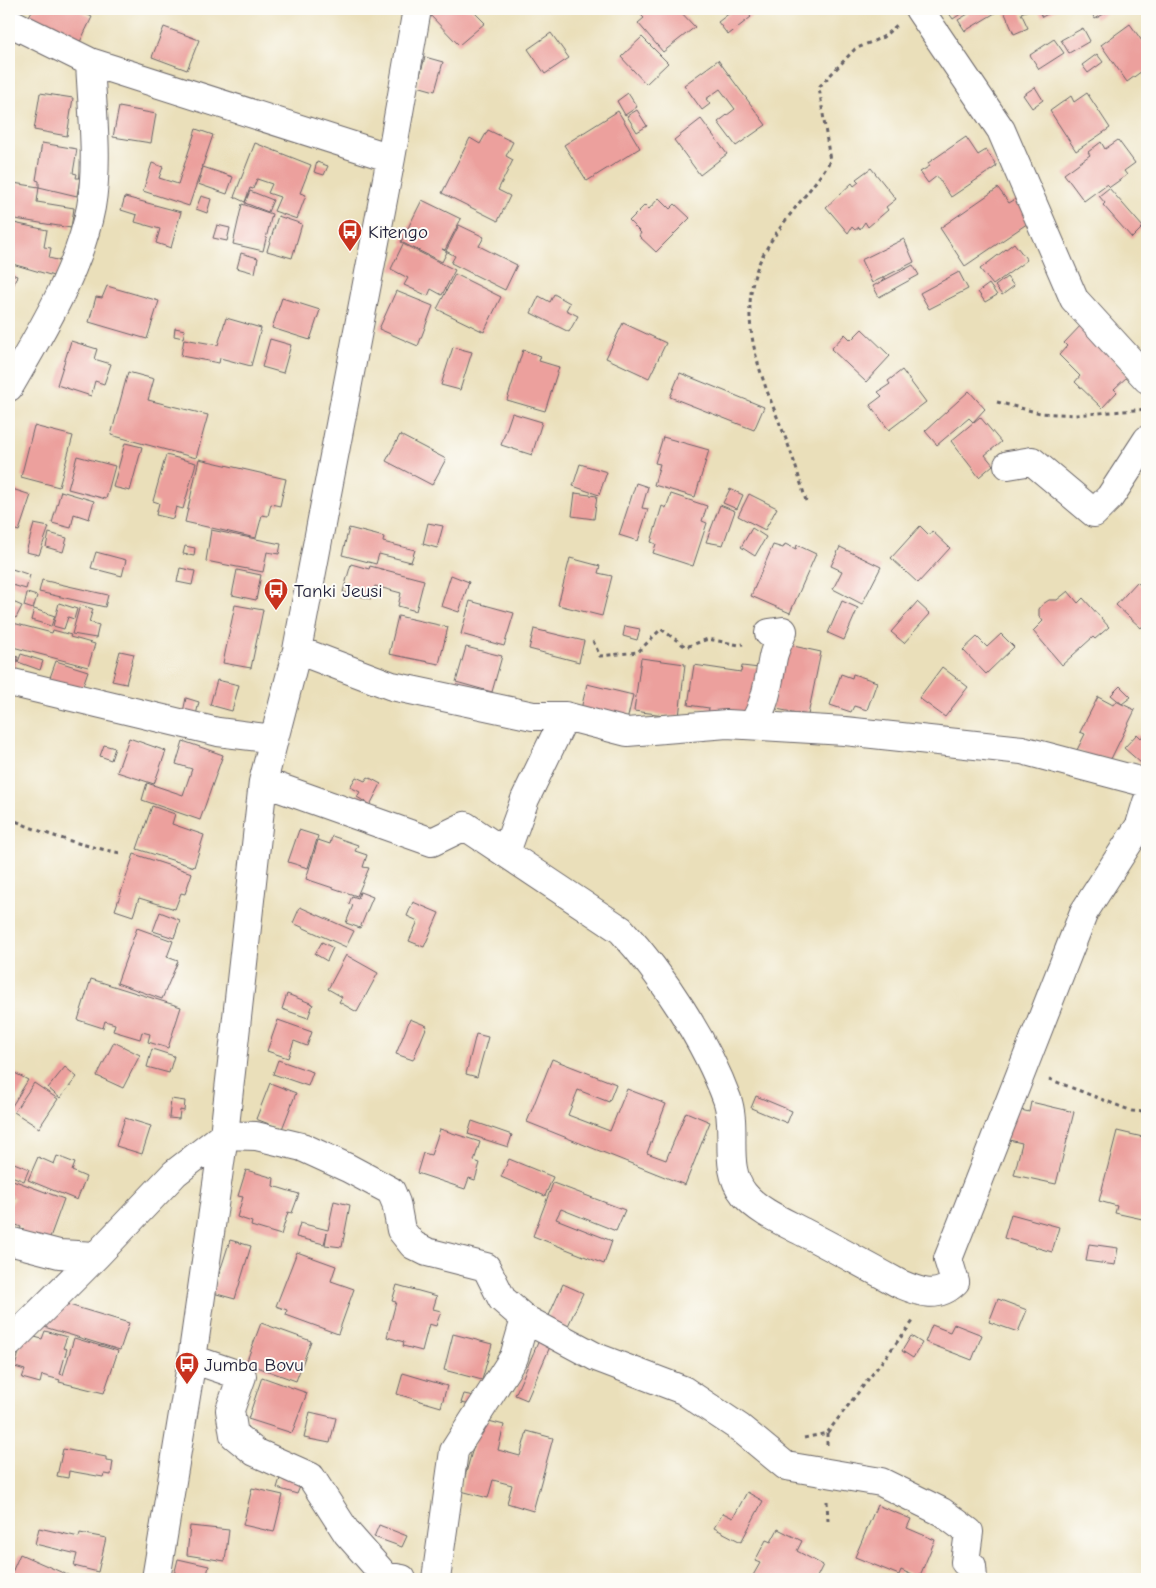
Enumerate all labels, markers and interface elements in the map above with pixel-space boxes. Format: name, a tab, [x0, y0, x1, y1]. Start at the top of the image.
bus stop icon: Kitengo	[337, 218, 363, 252]
place label: Kitengo	[368, 221, 428, 243]
bus stop icon: Tanki Jeusi	[263, 577, 289, 611]
place label: Tanki Jeusi	[294, 580, 382, 602]
bus stop icon: Jumba Bovu	[174, 1351, 200, 1385]
place label: Jumba Bovu	[204, 1354, 304, 1376]

